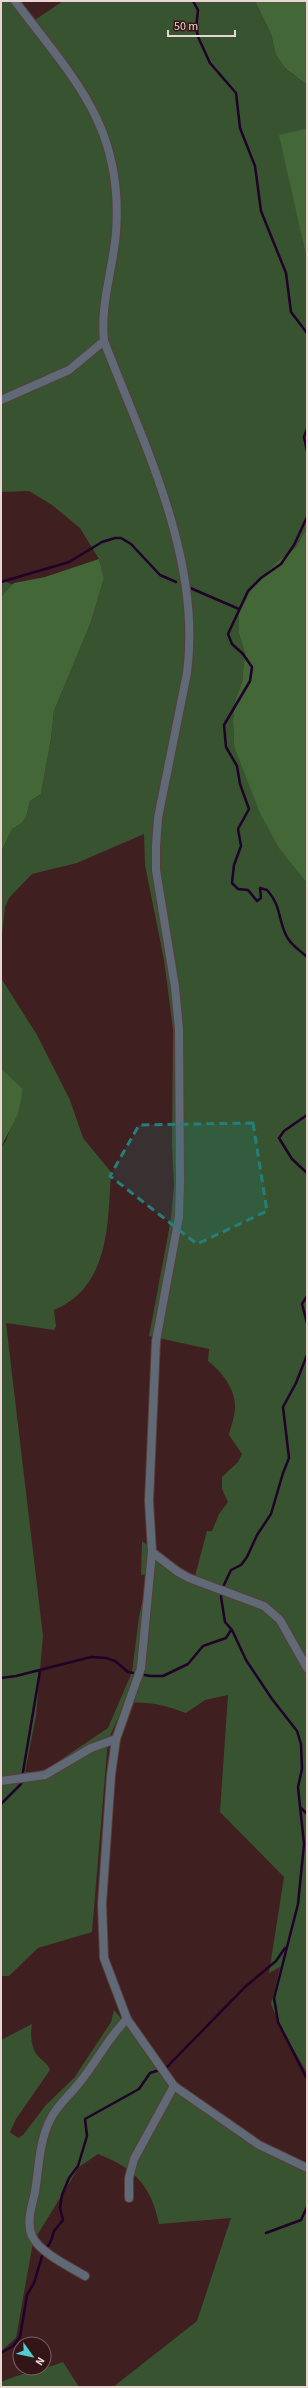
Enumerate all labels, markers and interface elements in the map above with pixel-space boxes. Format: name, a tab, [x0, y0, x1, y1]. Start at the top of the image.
scale bar	[168, 12, 235, 38]
text: 50 m	[174, 18, 198, 35]
north arrow	[12, 2336, 52, 2376]
text: N	[32, 2354, 48, 2368]

